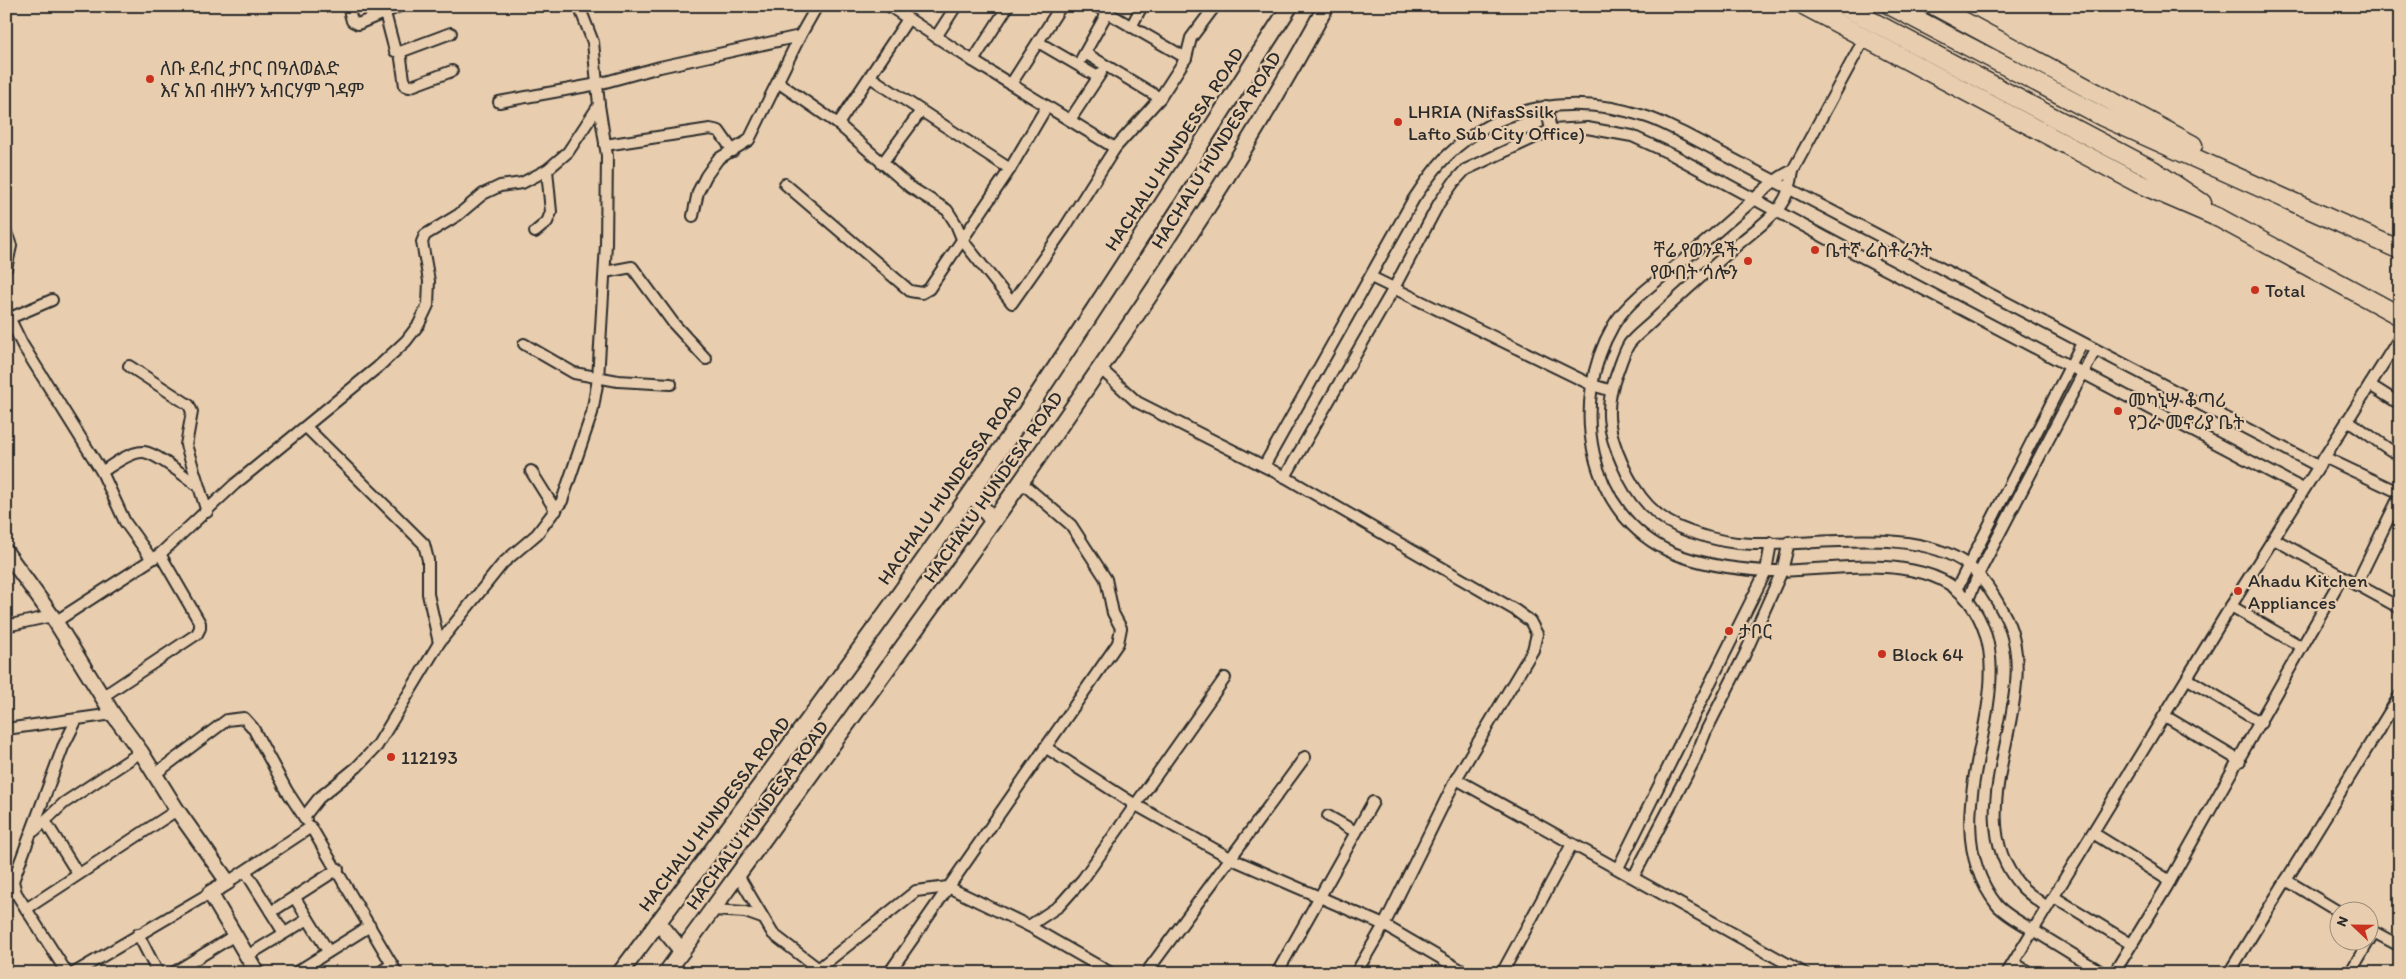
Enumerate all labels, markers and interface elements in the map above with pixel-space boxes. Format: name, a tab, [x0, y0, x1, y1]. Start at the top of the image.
street label: HACHALU HUNDESSA ROAD	[1099, 43, 1249, 255]
street label: HACHALU HUNDESA ROAD	[1146, 47, 1286, 253]
place label: ለቡ ደብረ ታቦር በዓለወልድ እና አበ ብዙሃን አብርሃም ገዳም	[160, 57, 364, 102]
marker: ለቡ ደብረ ታቦር በዓለወልድ እና አበ ብዙሃን አብርሃም ገዳም	[144, 73, 156, 85]
place label: LHRIA (NifasSsilk Lafto Sub City Office)	[1408, 100, 1585, 145]
marker: LHRIA (NifasSsilk Lafto Sub City Office)	[1392, 116, 1404, 128]
place label: ቸሬ የወንዳች የውበት ሳሎን	[1650, 239, 1738, 284]
place label: ቤተኛ ሬስቶራንት	[1825, 239, 1933, 262]
marker: ቤተኛ ሬስቶራንት	[1809, 244, 1821, 256]
marker: ቸሬ የወንዳች የውበት ሳሎን	[1742, 255, 1754, 267]
place label: Total	[2265, 279, 2306, 302]
marker: Total	[2249, 284, 2261, 296]
street label: HACHALU HUNDESSA ROAD	[872, 381, 1028, 589]
street label: HACHALU HUNDESA ROAD	[918, 387, 1068, 587]
place label: መካኒሣ ቆጣሪ የጋራ መኖሪያ ቤት	[2128, 389, 2245, 434]
marker: መካኒሣ ቆጣሪ የጋራ መኖሪያ ቤት	[2112, 405, 2124, 417]
place label: Ahadu Kitchen Appliances	[2248, 569, 2368, 614]
marker: Ahadu Kitchen Appliances	[2232, 585, 2244, 597]
place label: ታቦር	[1739, 620, 1772, 643]
marker: ታቦር	[1723, 625, 1735, 637]
place label: Block 64	[1892, 643, 1964, 666]
marker: Block 64	[1876, 648, 1888, 660]
street label: HACHALU HUNDESSA ROAD	[633, 712, 795, 916]
street label: HACHALU HUNDESA ROAD	[681, 716, 833, 914]
place label: 112193	[401, 746, 458, 769]
marker: 112193	[385, 751, 397, 763]
north arrow	[2328, 902, 2378, 952]
text: N	[2333, 914, 2352, 929]

